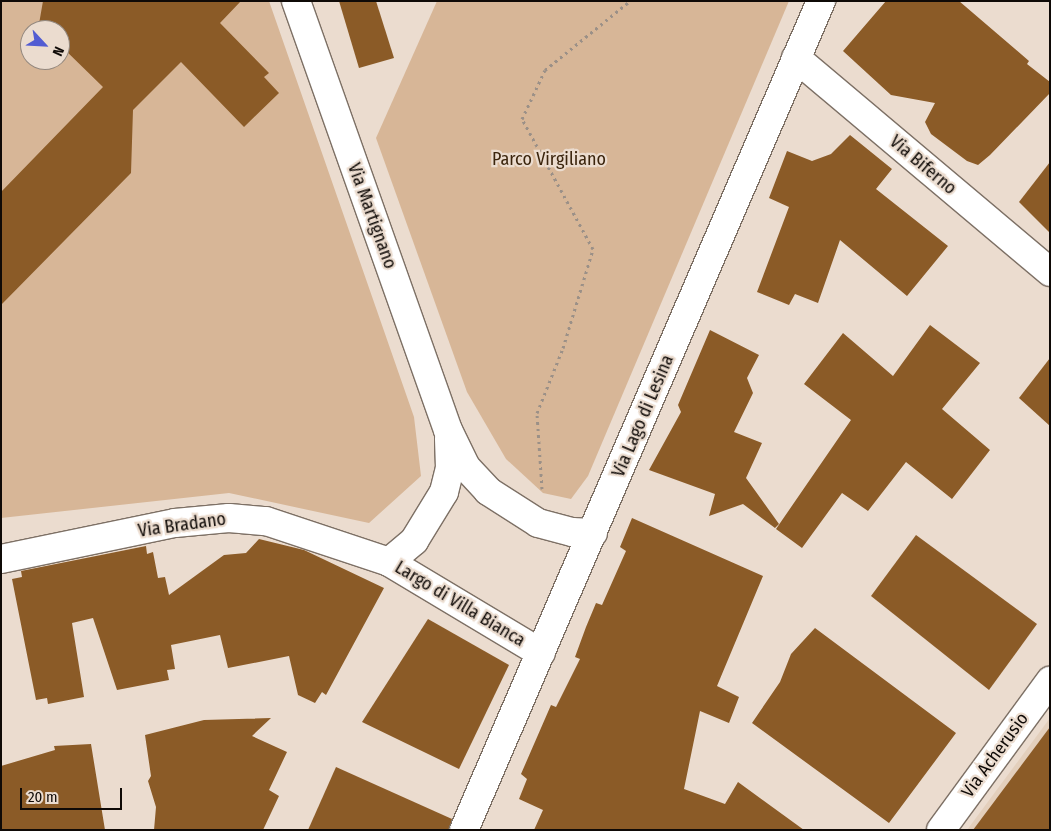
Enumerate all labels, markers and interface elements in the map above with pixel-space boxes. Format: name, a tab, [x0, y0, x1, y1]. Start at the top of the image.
north arrow	[20, 20, 70, 70]
text: N	[49, 44, 68, 59]
street label: Via Biferno	[885, 131, 961, 199]
park label: Parco Virgiliano	[492, 148, 606, 170]
street label: Via Martignano	[343, 160, 401, 272]
street label: Via Lago di Lesina	[608, 352, 678, 480]
street label: Via Bradano	[137, 508, 227, 542]
street label: Largo di Villa Bianca	[391, 557, 529, 651]
street label: Via Acherusio	[957, 708, 1033, 802]
scale bar	[22, 778, 125, 810]
text: 20 m	[28, 788, 58, 806]

